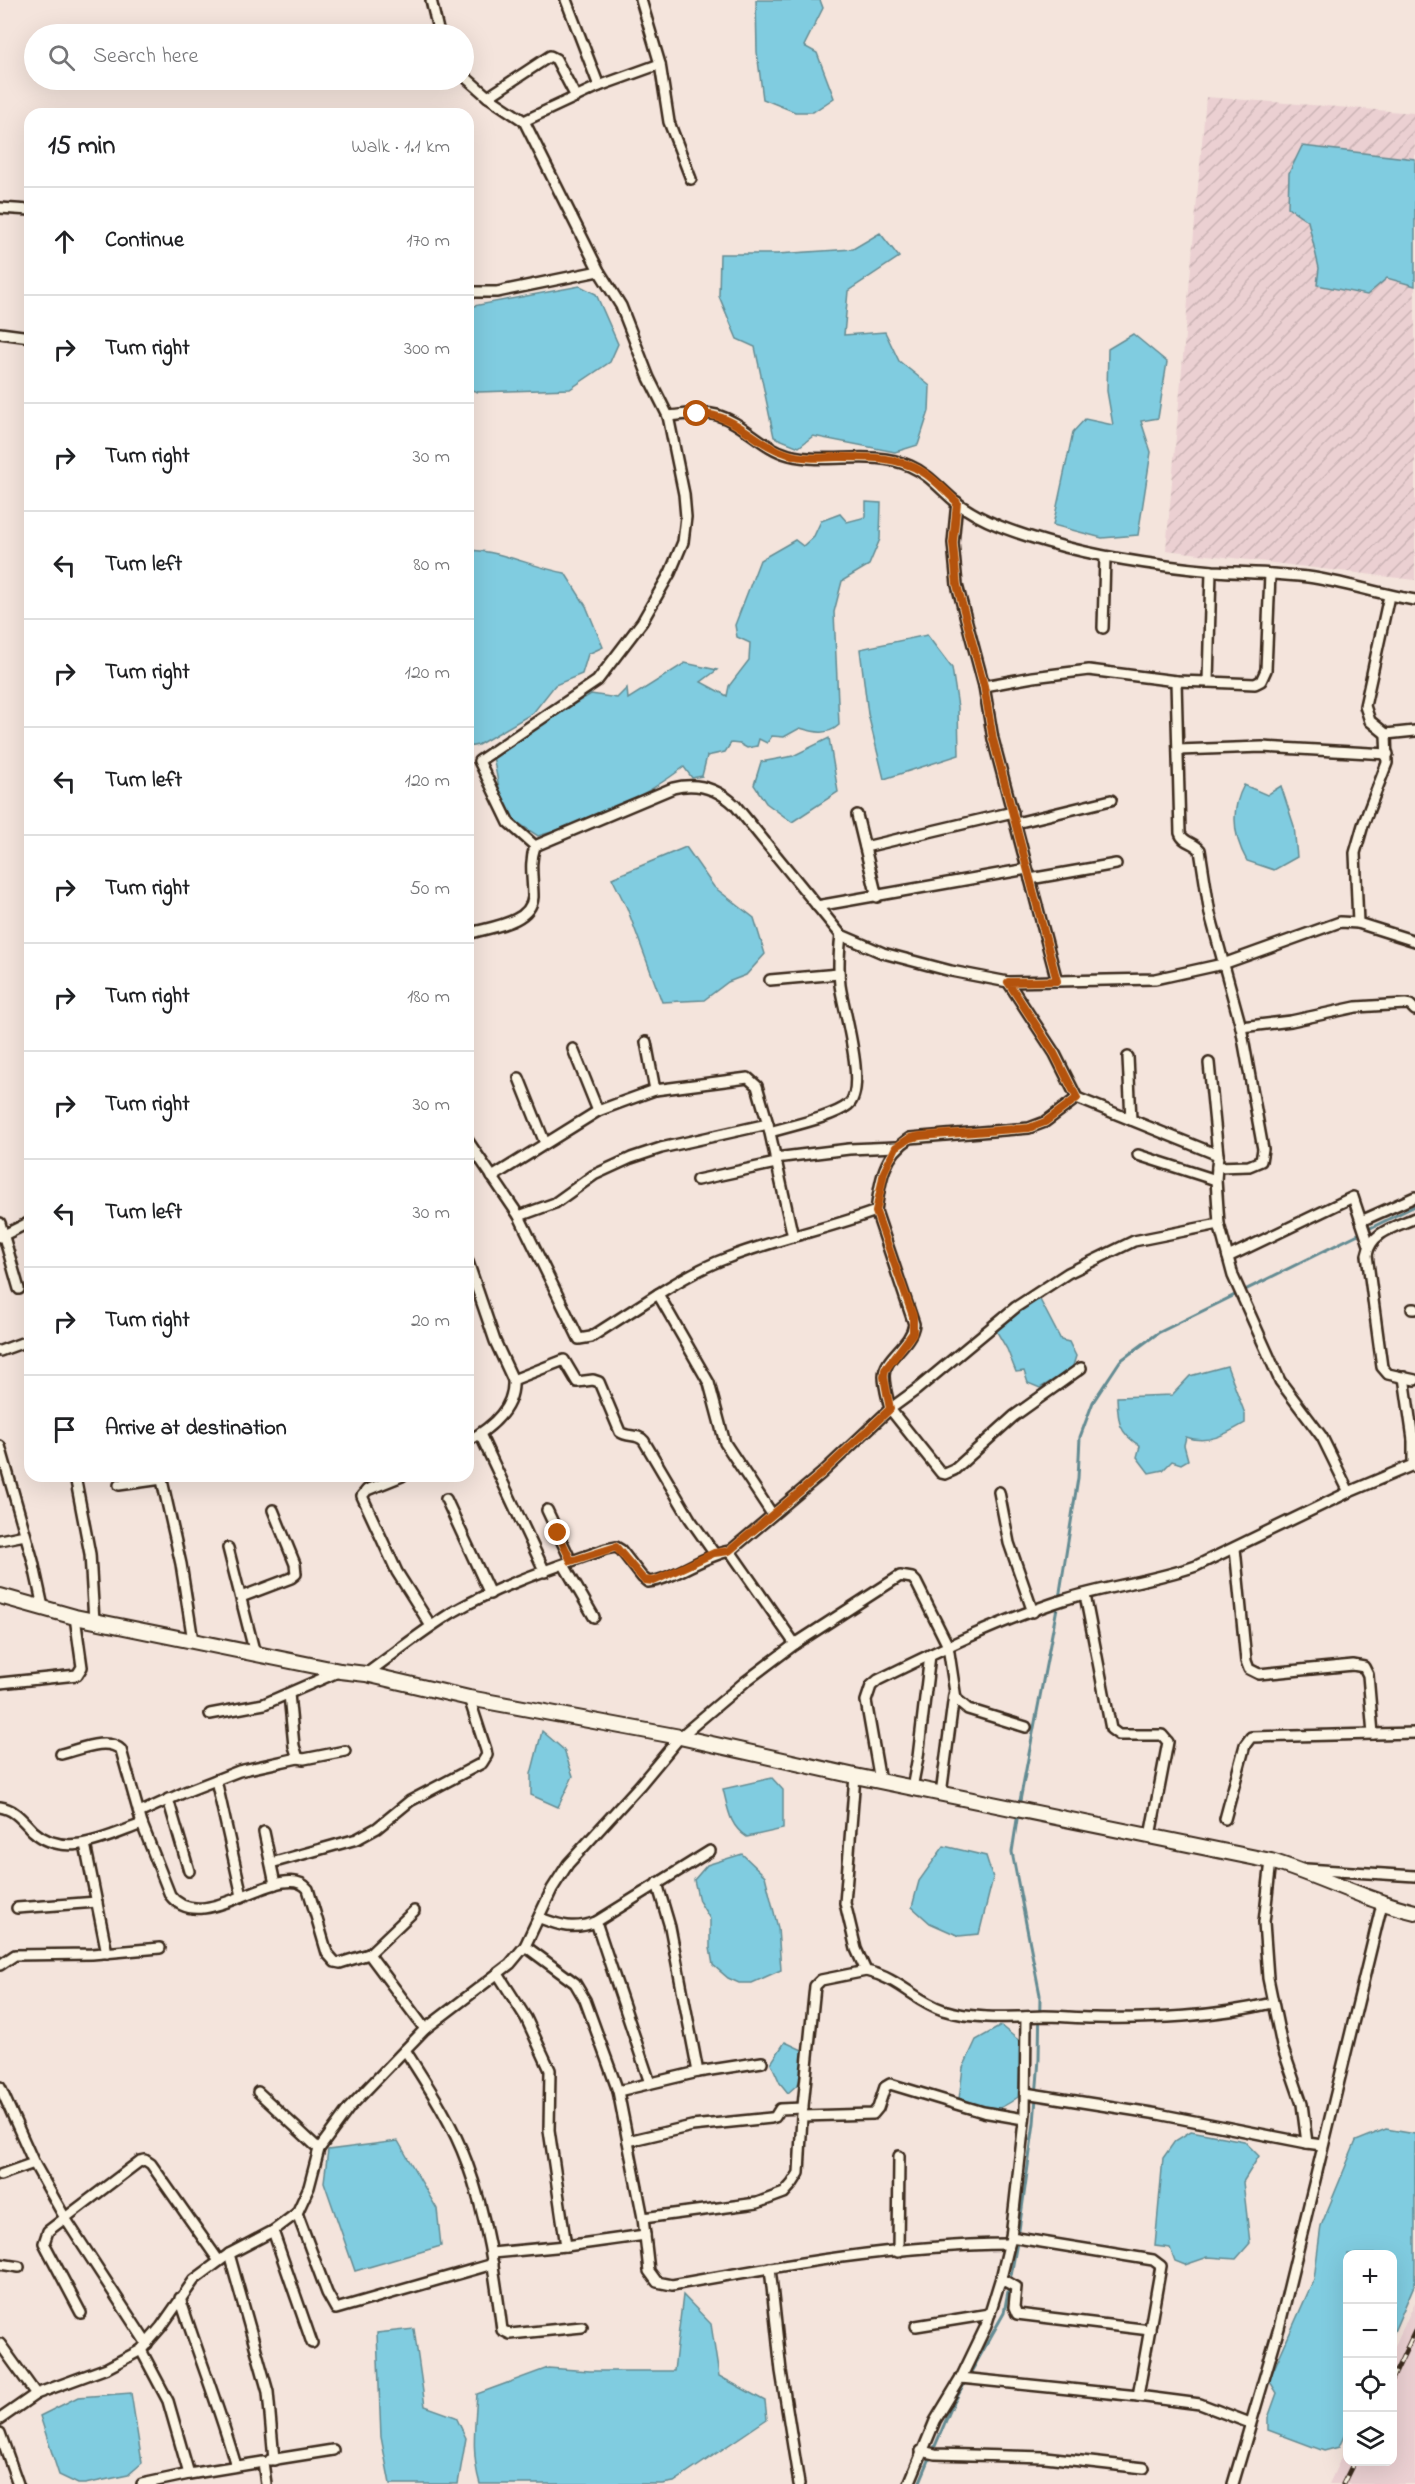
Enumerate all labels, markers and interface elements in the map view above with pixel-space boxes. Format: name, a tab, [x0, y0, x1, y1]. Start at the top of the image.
search box	[24, 24, 474, 90]
icon: search	[45, 41, 78, 74]
text: Search here	[93, 41, 198, 73]
text: 15 min	[48, 128, 115, 166]
text: Walk · 1.1 km	[351, 133, 450, 162]
icon: ahead	[48, 225, 81, 258]
text: Continue	[105, 225, 184, 257]
text: 170 m	[406, 227, 450, 256]
icon: right	[48, 333, 81, 366]
text: Turn right	[105, 333, 190, 365]
text: 300 m	[404, 335, 450, 364]
route start	[683, 400, 709, 426]
icon: right	[48, 441, 81, 474]
text: Turn right	[105, 441, 190, 473]
text: 30 m	[413, 443, 450, 472]
icon: left	[48, 549, 81, 582]
text: Turn left	[105, 549, 182, 581]
text: 80 m	[413, 551, 450, 580]
icon: right	[48, 657, 81, 690]
text: Turn right	[105, 657, 190, 689]
text: 120 m	[405, 659, 450, 688]
icon: left	[48, 765, 81, 798]
text: Turn left	[105, 765, 182, 797]
text: 120 m	[405, 767, 450, 796]
icon: right	[48, 873, 81, 906]
text: Turn right	[105, 873, 190, 905]
text: 50 m	[409, 875, 450, 904]
icon: right	[48, 981, 81, 1014]
text: Turn right	[105, 981, 190, 1013]
text: 180 m	[407, 983, 450, 1012]
icon: right	[48, 1089, 81, 1122]
text: Turn right	[105, 1089, 190, 1121]
text: 30 m	[413, 1091, 450, 1120]
icon: left	[48, 1197, 81, 1230]
text: Turn left	[105, 1197, 182, 1229]
text: 30 m	[413, 1199, 450, 1228]
icon: right	[48, 1305, 81, 1338]
text: Turn right	[105, 1305, 190, 1337]
text: 20 m	[411, 1307, 450, 1336]
icon: arrive	[48, 1413, 81, 1446]
text: Arrive at destination	[105, 1413, 287, 1445]
route end	[544, 1519, 570, 1545]
map controls	[1343, 2250, 1397, 2466]
button: +	[1343, 2250, 1397, 2304]
button: −	[1343, 2304, 1397, 2358]
button: locate	[1343, 2358, 1397, 2412]
button: layers	[1343, 2412, 1397, 2466]

